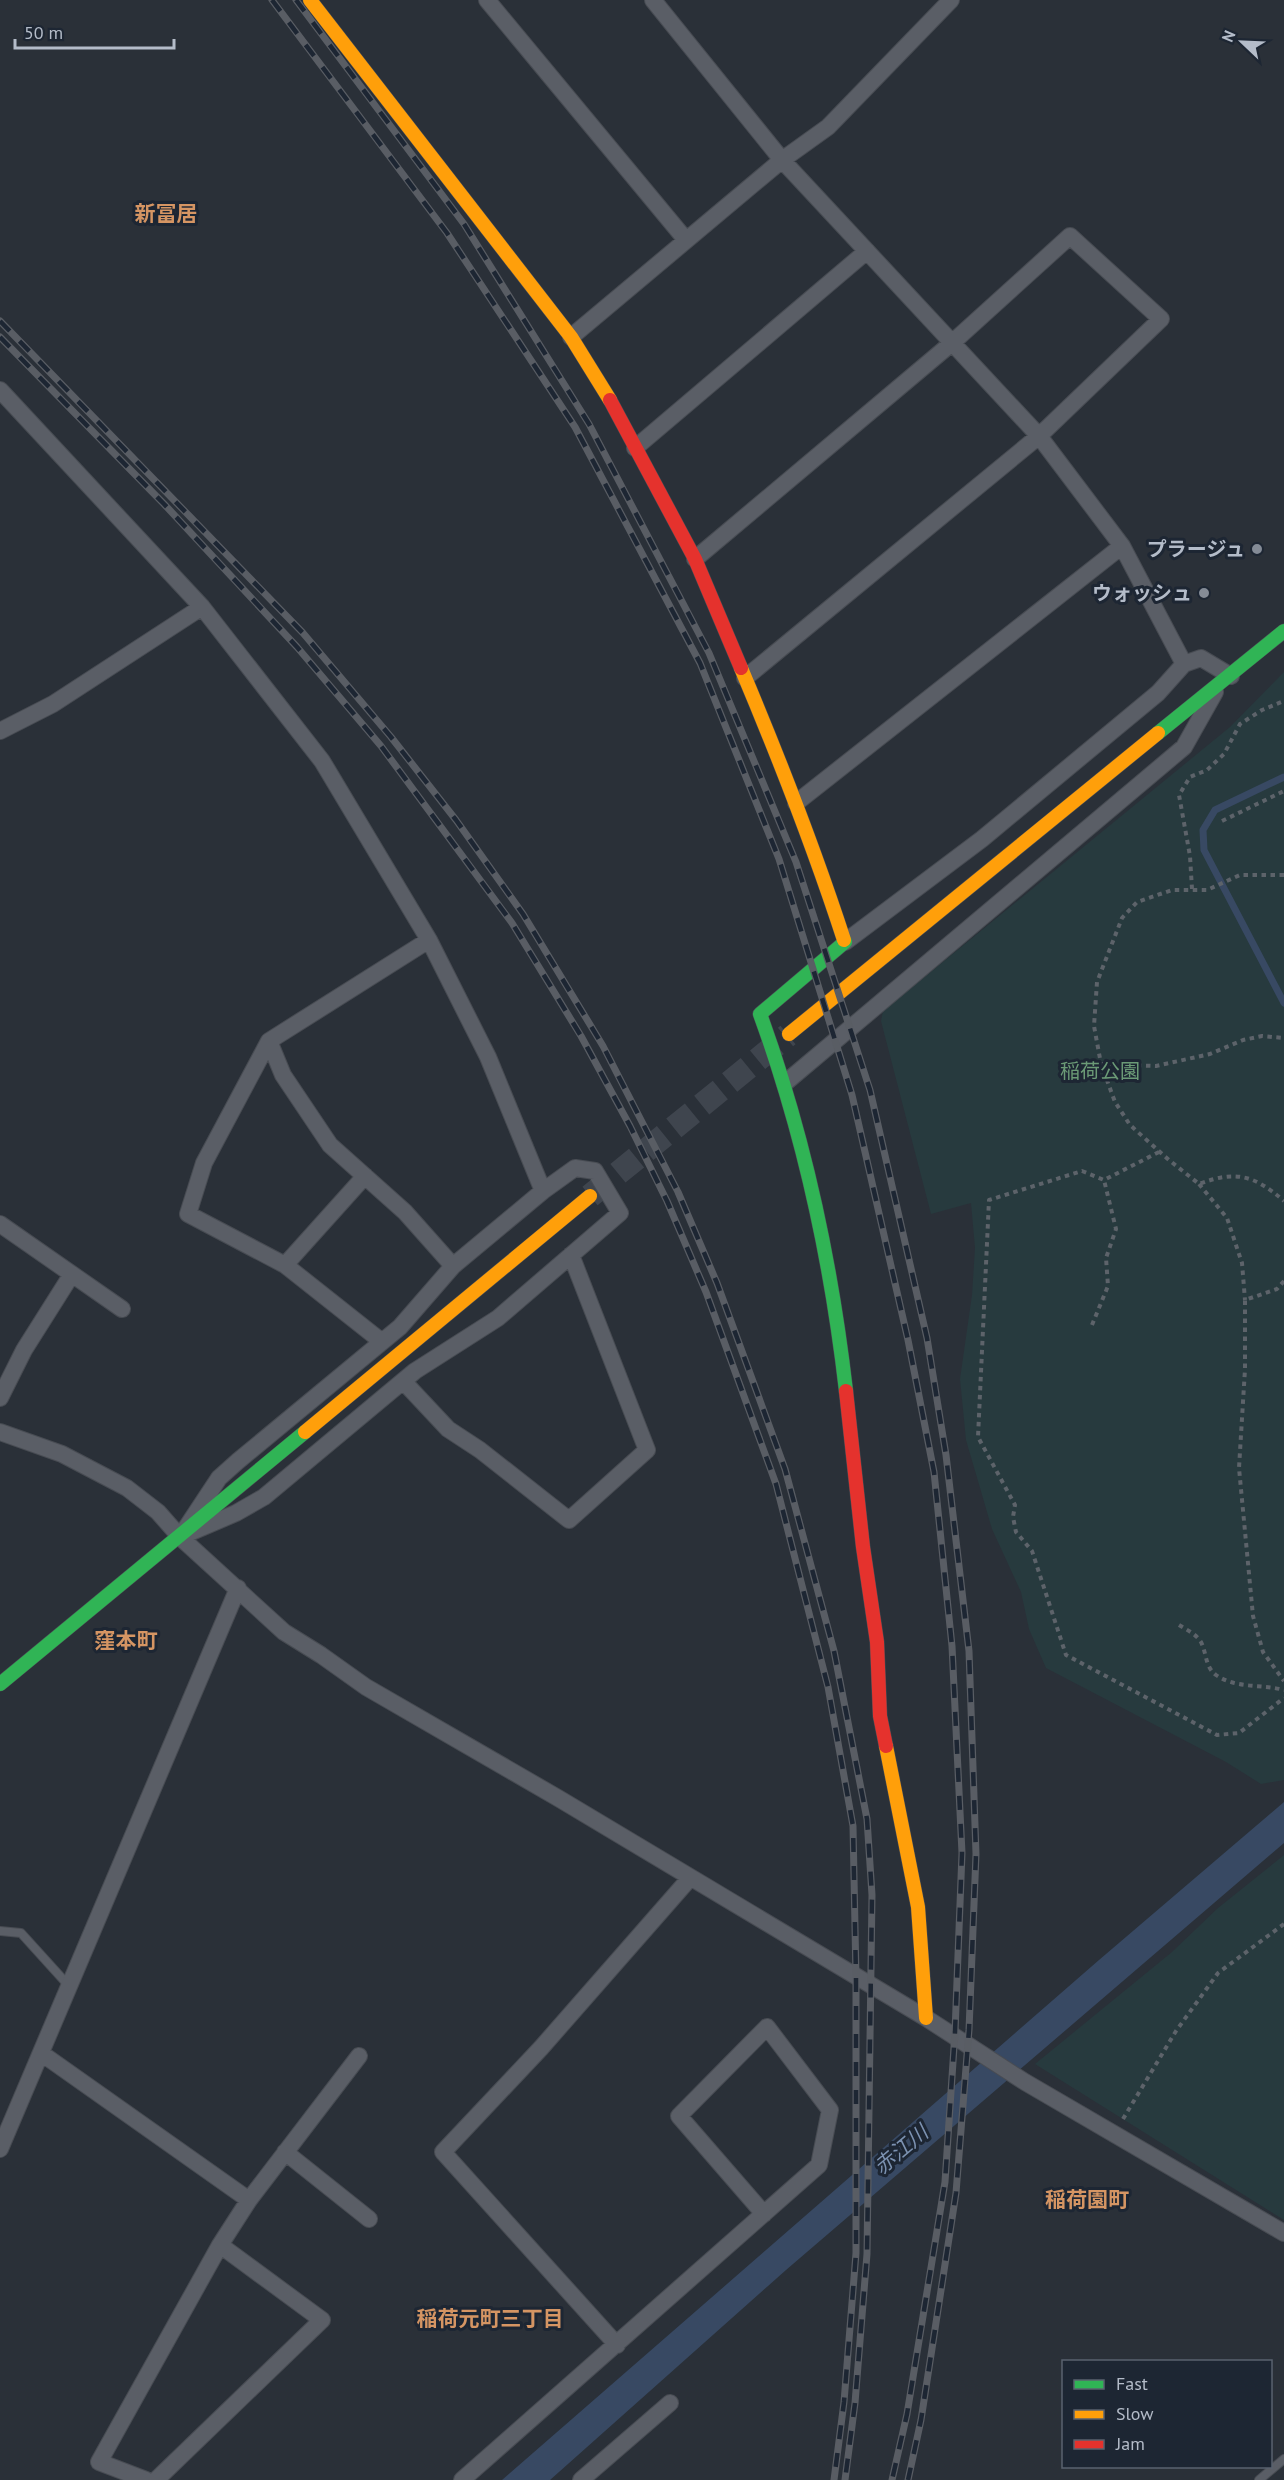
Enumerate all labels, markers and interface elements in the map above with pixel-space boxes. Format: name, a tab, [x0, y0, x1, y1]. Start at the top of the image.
scale bar	[15, 12, 174, 50]
north arrow	[1212, 12, 1272, 72]
text: 50 m	[24, 21, 63, 44]
text: N	[1217, 27, 1239, 45]
district label: 新冨居	[135, 200, 198, 227]
place label: プラージュ	[1147, 536, 1245, 562]
marker: プラージュ	[1250, 542, 1264, 556]
place label: ウォッシュ	[1092, 580, 1192, 606]
marker: ウォッシュ	[1197, 586, 1211, 600]
park label: 稲荷公園	[1060, 1058, 1140, 1084]
district label: 窪本町	[95, 1627, 158, 1654]
water label: 赤江川	[868, 2118, 935, 2180]
district label: 稲荷園町	[1045, 2186, 1129, 2213]
district label: 稲荷元町三丁目	[417, 2305, 564, 2332]
legend	[1062, 2360, 1272, 2468]
text: Fast	[1116, 2372, 1148, 2395]
text: Slow	[1116, 2402, 1154, 2425]
text: Jam	[1115, 2432, 1145, 2455]

